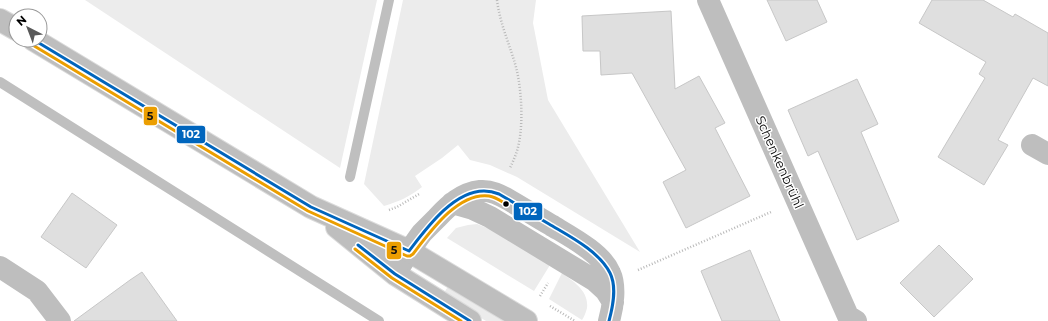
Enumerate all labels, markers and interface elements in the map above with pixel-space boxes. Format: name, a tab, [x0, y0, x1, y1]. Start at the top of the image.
north arrow	[8, 8, 48, 48]
text: N	[13, 12, 29, 29]
line badge: 5	[143, 106, 158, 126]
text: 5	[147, 109, 154, 123]
street label: Schenkenbrühl	[752, 113, 808, 211]
line badge: 102	[176, 125, 206, 144]
text: 102	[182, 127, 201, 141]
unlabelled marker	[501, 199, 511, 209]
line badge: 102	[513, 202, 543, 221]
text: 102	[519, 204, 538, 218]
line badge: 5	[386, 241, 402, 260]
text: 5	[391, 243, 398, 257]

